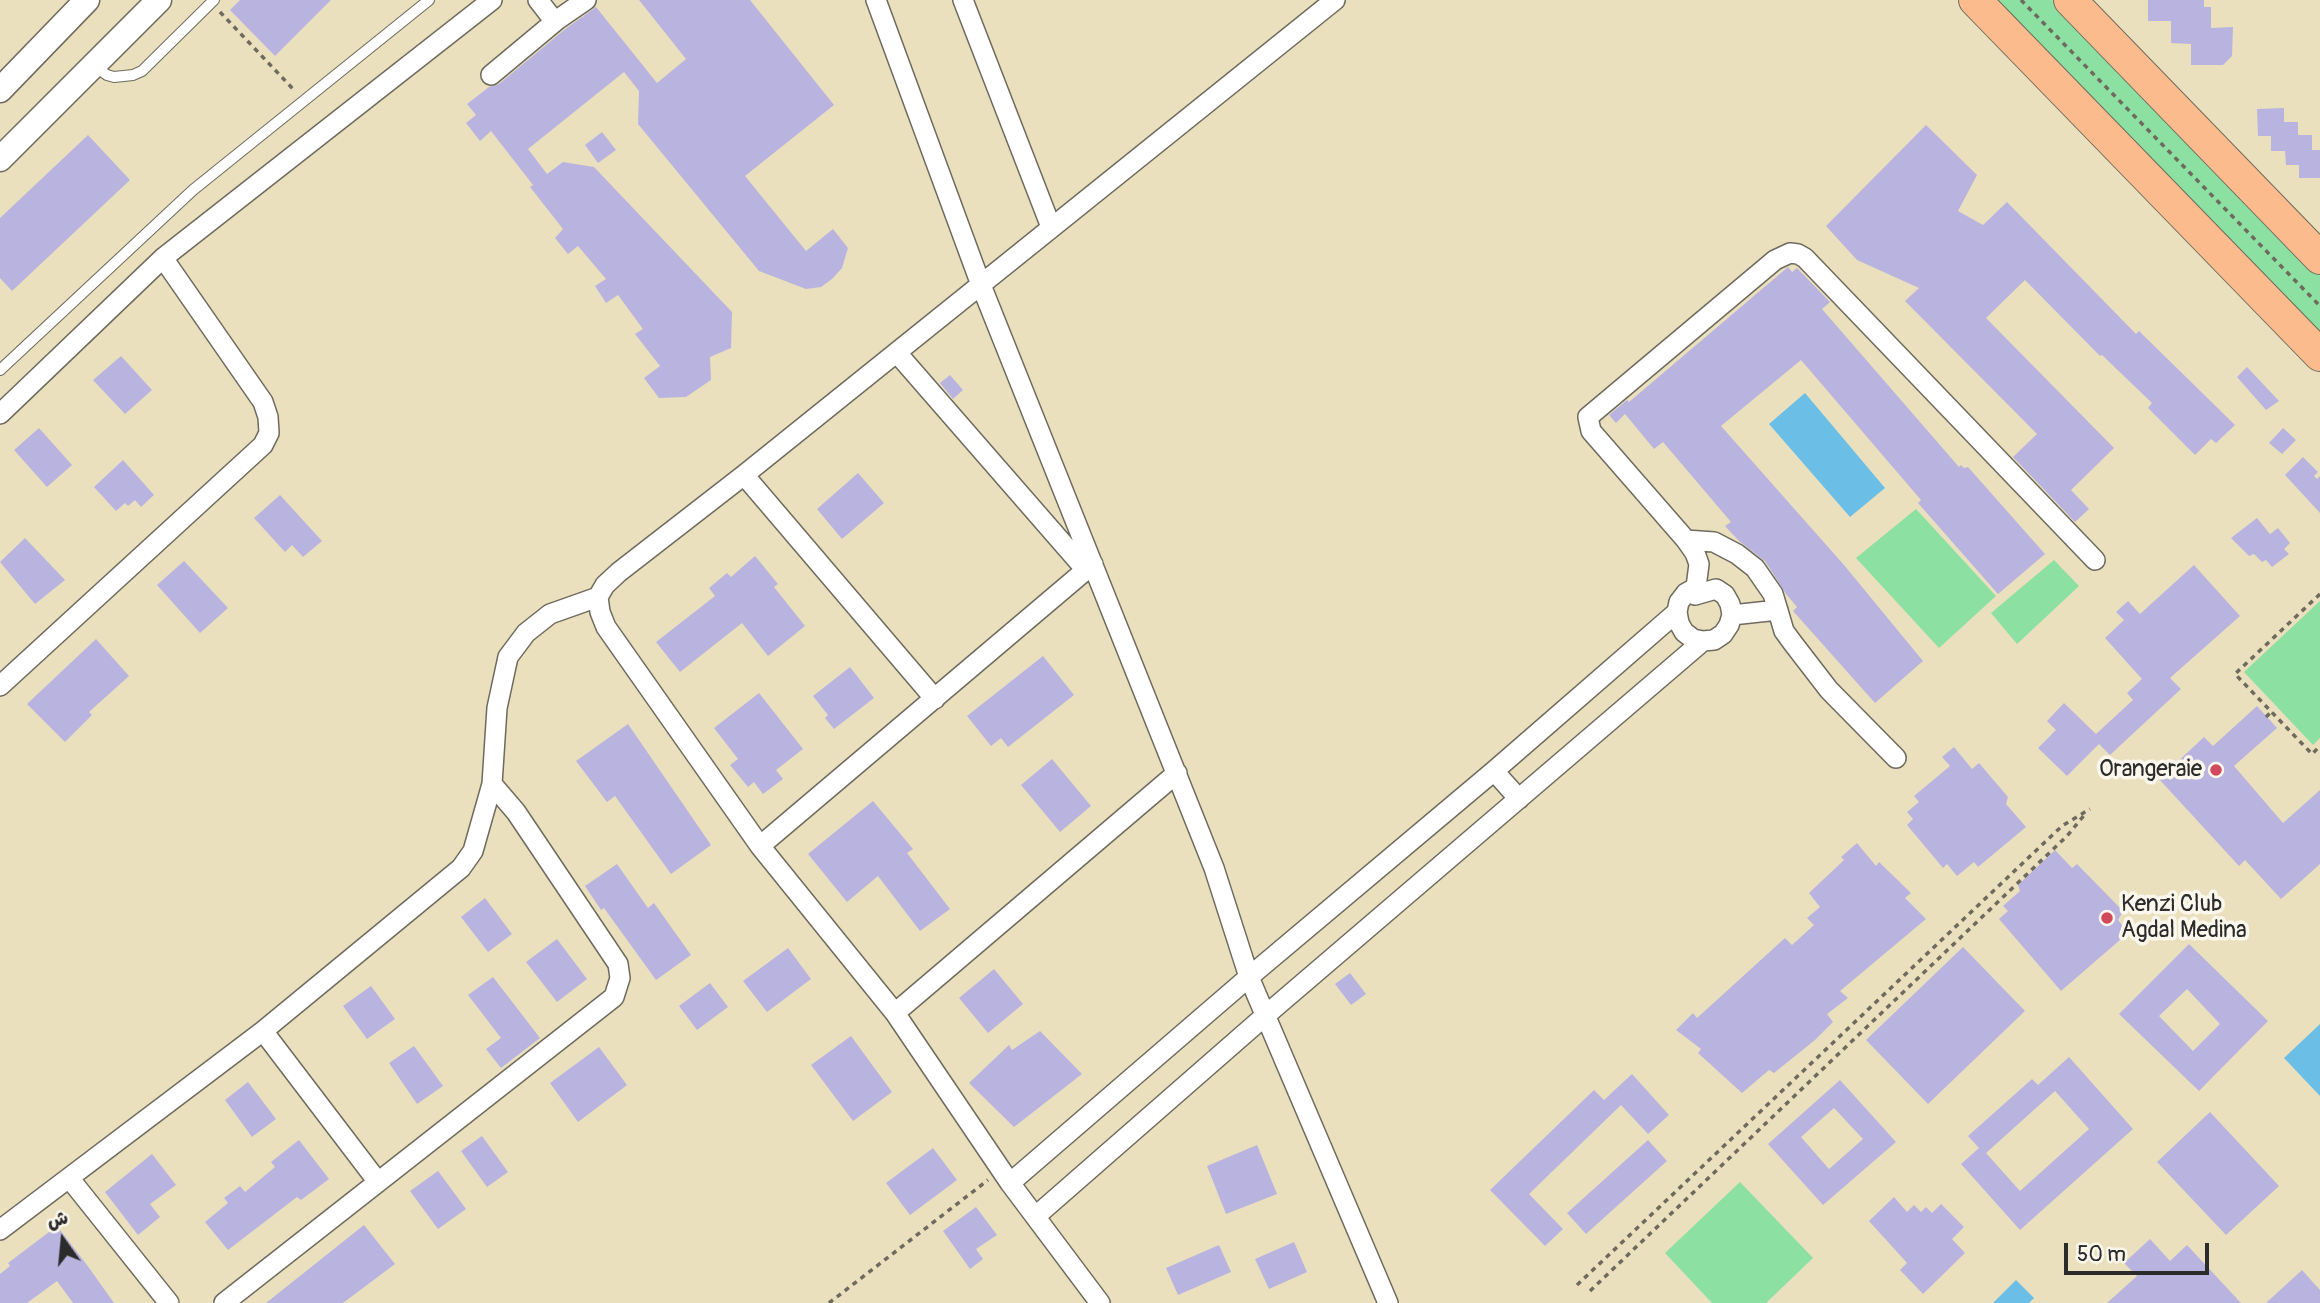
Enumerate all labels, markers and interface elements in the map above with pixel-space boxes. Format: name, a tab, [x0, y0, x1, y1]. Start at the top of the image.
place label: Orangeraie	[2099, 756, 2202, 784]
marker: Orangeraie	[2208, 762, 2224, 778]
place label: Kenzi Club Agdal Medina	[2121, 891, 2247, 945]
marker: Kenzi Club Agdal Medina	[2099, 910, 2115, 926]
north arrow	[28, 1205, 98, 1275]
text: ش	[44, 1205, 71, 1234]
scale bar	[2068, 1230, 2213, 1274]
text: 50 m	[2077, 1241, 2126, 1268]

